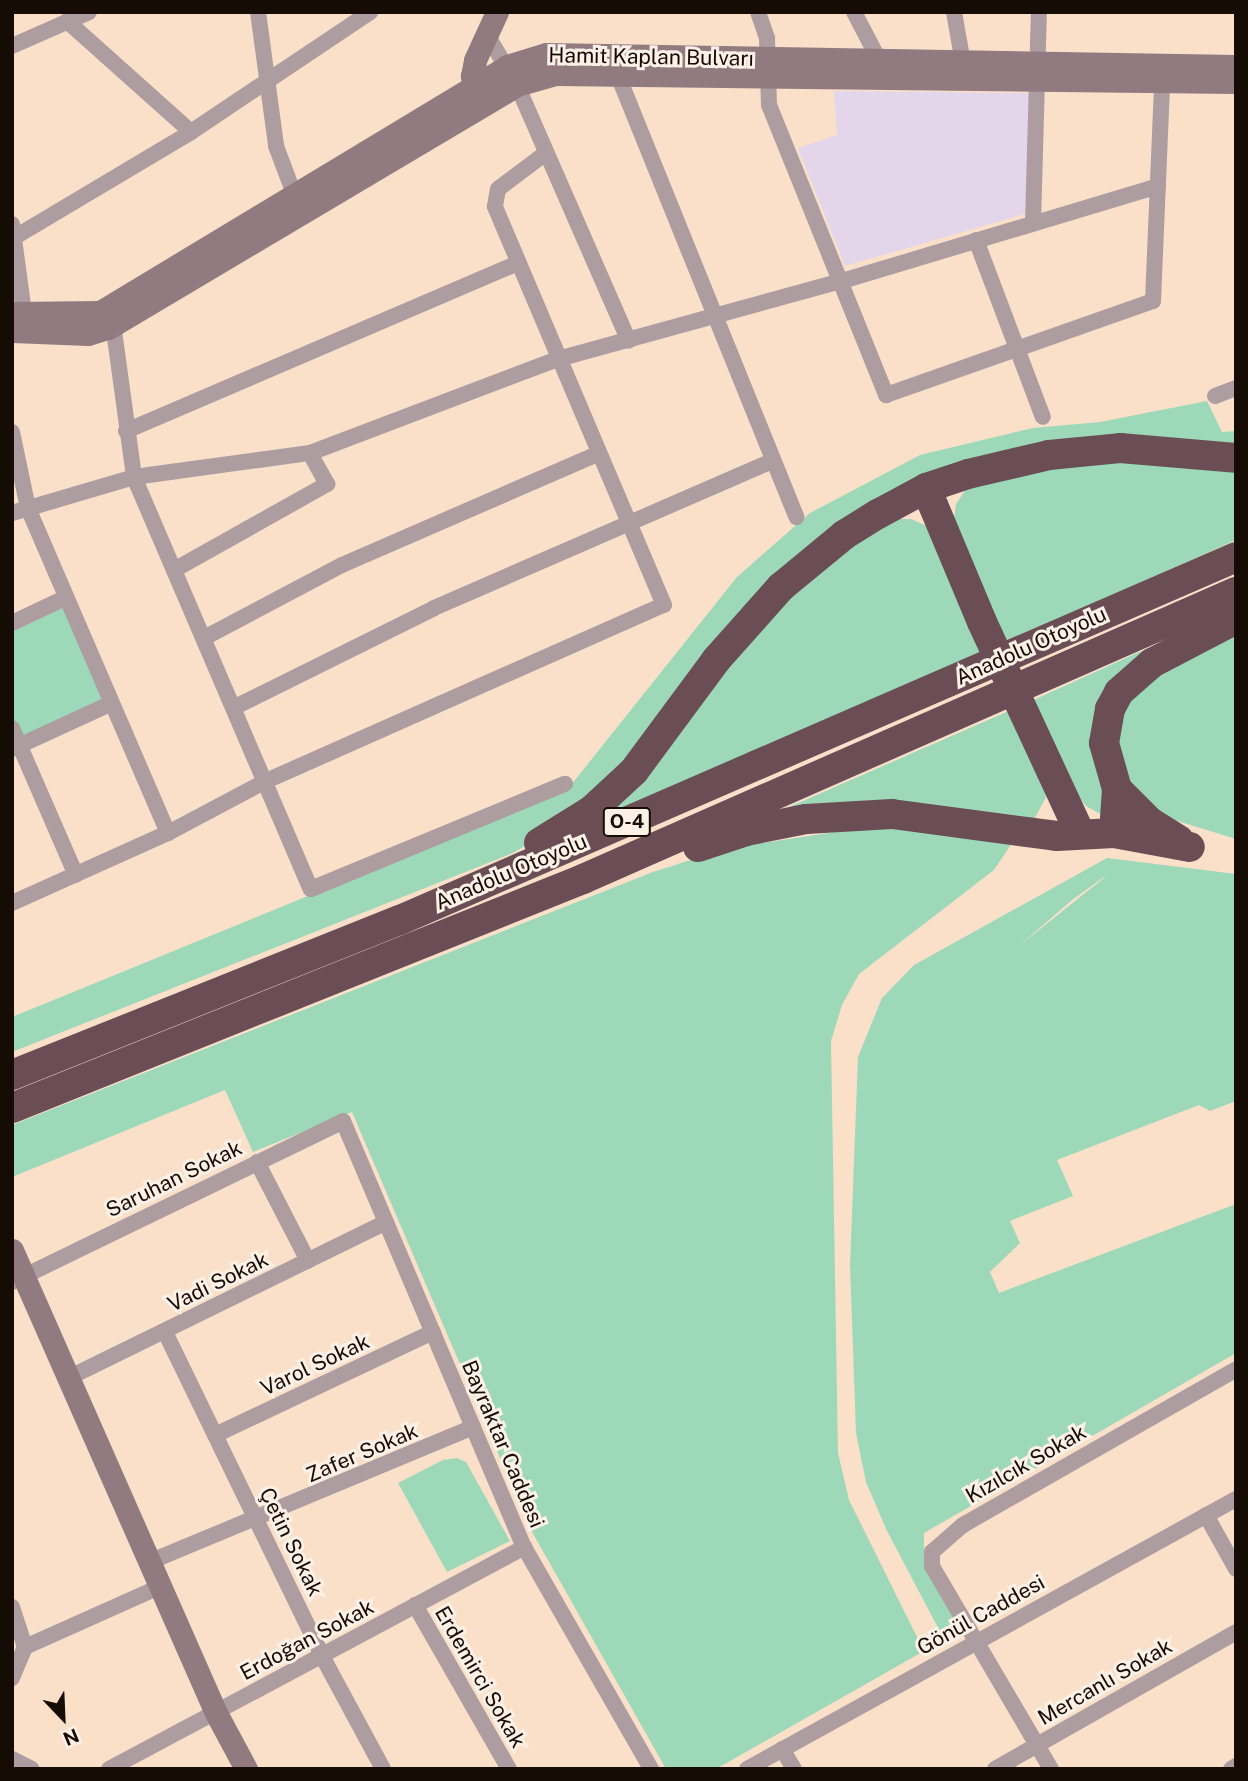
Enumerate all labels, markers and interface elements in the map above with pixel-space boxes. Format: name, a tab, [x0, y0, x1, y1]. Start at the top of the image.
street label: Hamit Kaplan Bulvarı	[548, 43, 754, 71]
street label: Anadolu Otoyolu	[952, 601, 1110, 691]
road number: O-4	[602, 806, 652, 838]
street label: Anadolu Otoyolu	[431, 829, 591, 915]
street label: Saruhan Sokak	[102, 1135, 246, 1223]
street label: Vadi Sokak	[164, 1247, 272, 1317]
street label: Varol Sokak	[257, 1329, 373, 1401]
street label: Bayraktar Caddesi	[456, 1357, 550, 1531]
street label: Zafer Sokak	[302, 1418, 422, 1488]
street label: Kızılcık Sokak	[961, 1419, 1091, 1509]
street label: Çetin Sokak	[254, 1484, 328, 1600]
street label: Gönül Caddesi	[913, 1570, 1049, 1660]
street label: Erdoğan Sokak	[236, 1594, 378, 1686]
street label: Erdemirci Sokak	[429, 1602, 531, 1752]
street label: Mercanlı Sokak	[1033, 1633, 1177, 1731]
north arrow	[28, 1683, 98, 1753]
text: N	[60, 1724, 82, 1750]

